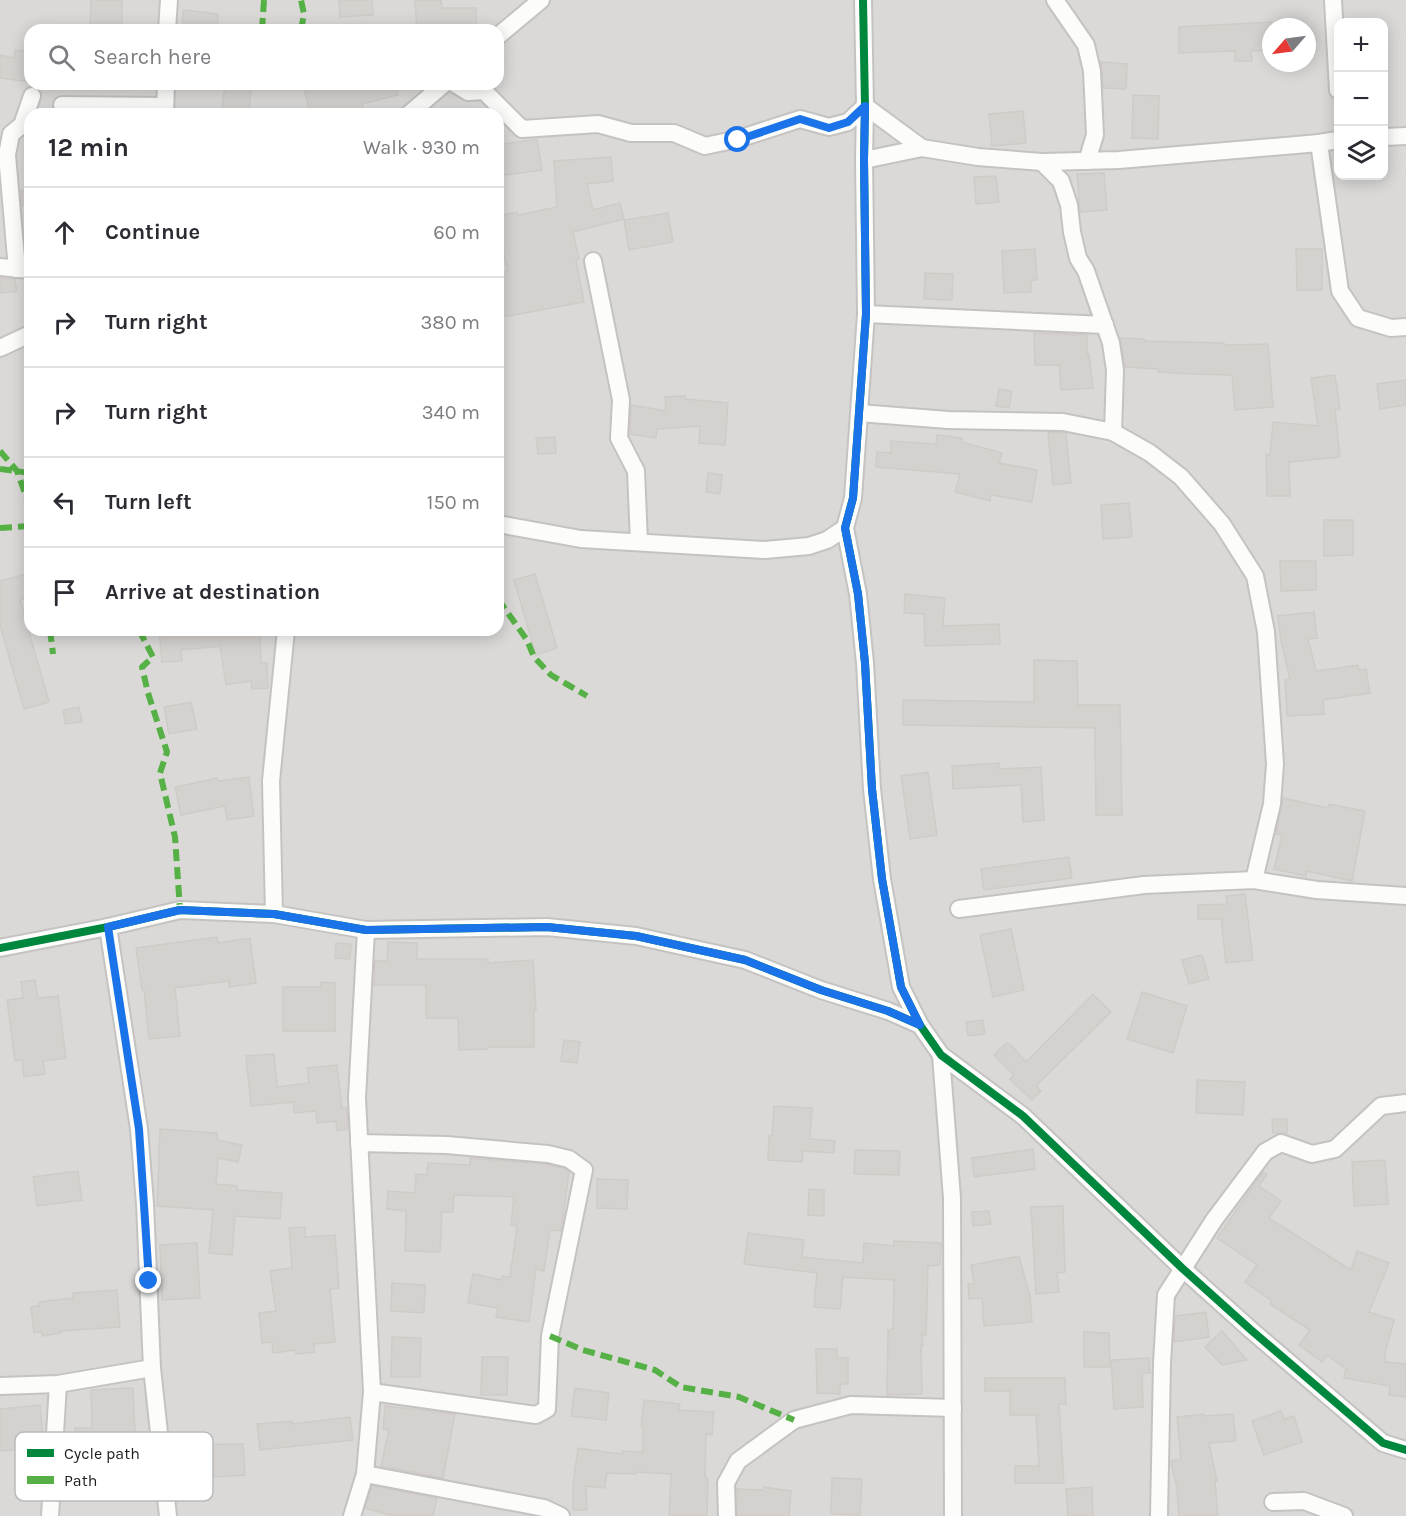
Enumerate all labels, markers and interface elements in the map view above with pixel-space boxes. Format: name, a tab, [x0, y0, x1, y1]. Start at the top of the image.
north arrow	[1262, 18, 1316, 72]
map controls	[1334, 18, 1388, 180]
button: +	[1334, 18, 1388, 72]
search box	[24, 24, 504, 90]
icon: search	[45, 41, 78, 74]
text: Search here	[93, 44, 211, 70]
button: −	[1334, 72, 1388, 126]
route start	[724, 126, 750, 152]
button: layers	[1334, 126, 1388, 180]
text: 12 min	[48, 132, 129, 163]
text: Walk · 930 m	[363, 136, 480, 159]
icon: ahead	[48, 216, 81, 249]
text: Continue	[105, 219, 200, 245]
text: 60 m	[433, 221, 480, 244]
icon: right	[48, 306, 81, 339]
text: Turn right	[105, 309, 208, 335]
text: 380 m	[421, 311, 480, 334]
icon: right	[48, 396, 81, 429]
text: Turn right	[105, 399, 208, 425]
text: 340 m	[422, 401, 480, 424]
icon: left	[48, 486, 81, 519]
text: Turn left	[105, 489, 192, 515]
text: 150 m	[427, 491, 480, 514]
icon: arrive	[48, 576, 81, 609]
text: Arrive at destination	[105, 579, 320, 605]
route end	[135, 1267, 161, 1293]
legend	[15, 1432, 213, 1501]
text: Cycle path	[64, 1444, 140, 1463]
text: Path	[64, 1471, 97, 1490]

